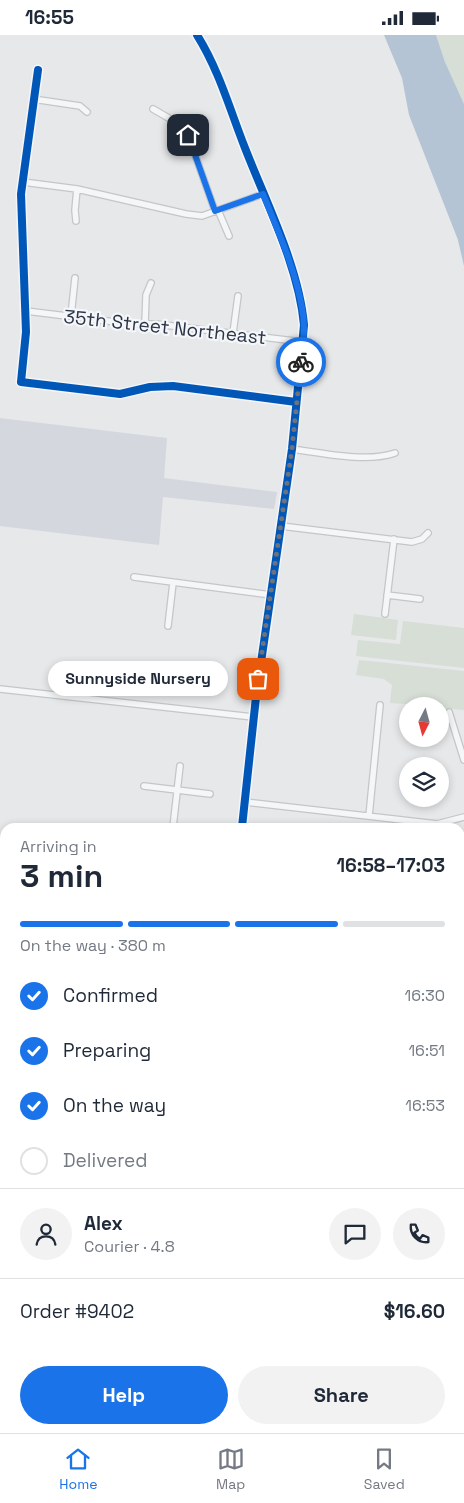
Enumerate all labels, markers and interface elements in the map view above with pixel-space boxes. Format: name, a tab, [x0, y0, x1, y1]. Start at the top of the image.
text: 16:55	[25, 5, 74, 30]
pin	[167, 114, 209, 156]
icon: home	[174, 121, 202, 149]
street label: 35th Street Northeast	[62, 304, 268, 350]
courier	[276, 337, 326, 387]
icon: bike	[287, 348, 315, 376]
pin	[237, 658, 279, 700]
callout: Sunnyside Nursery	[48, 661, 228, 697]
icon: bag	[244, 665, 272, 693]
text: Sunnyside Nursery	[65, 668, 211, 689]
north arrow	[399, 697, 449, 747]
map controls	[399, 697, 449, 807]
button: layers	[399, 757, 449, 807]
text: Arriving in	[20, 836, 97, 857]
text: 16:58–17:03	[336, 853, 445, 878]
text: 3 min	[20, 856, 103, 896]
text: On the way · 380 m	[20, 935, 166, 956]
icon: check	[20, 982, 48, 1010]
text: Confirmed	[63, 983, 158, 1008]
text: 16:30	[405, 985, 445, 1006]
icon: check	[20, 1037, 48, 1065]
text: Preparing	[63, 1038, 151, 1063]
text: 16:51	[408, 1040, 445, 1061]
icon: check	[20, 1092, 48, 1120]
text: On the way	[63, 1093, 166, 1118]
text: 16:53	[405, 1095, 445, 1116]
text: Delivered	[63, 1148, 148, 1173]
button: person	[20, 1208, 72, 1260]
button: chat	[329, 1208, 381, 1260]
button: phone	[393, 1208, 445, 1260]
text: Alex	[84, 1211, 123, 1236]
text: Courier · 4.8	[84, 1236, 175, 1257]
text: Order #9402	[20, 1299, 134, 1324]
text: $16.60	[384, 1299, 445, 1324]
button: Help	[20, 1366, 228, 1424]
button: Share	[238, 1366, 445, 1424]
tab: Home	[59, 1445, 97, 1493]
tab: Map	[216, 1445, 245, 1493]
tab: Saved	[364, 1445, 405, 1493]

